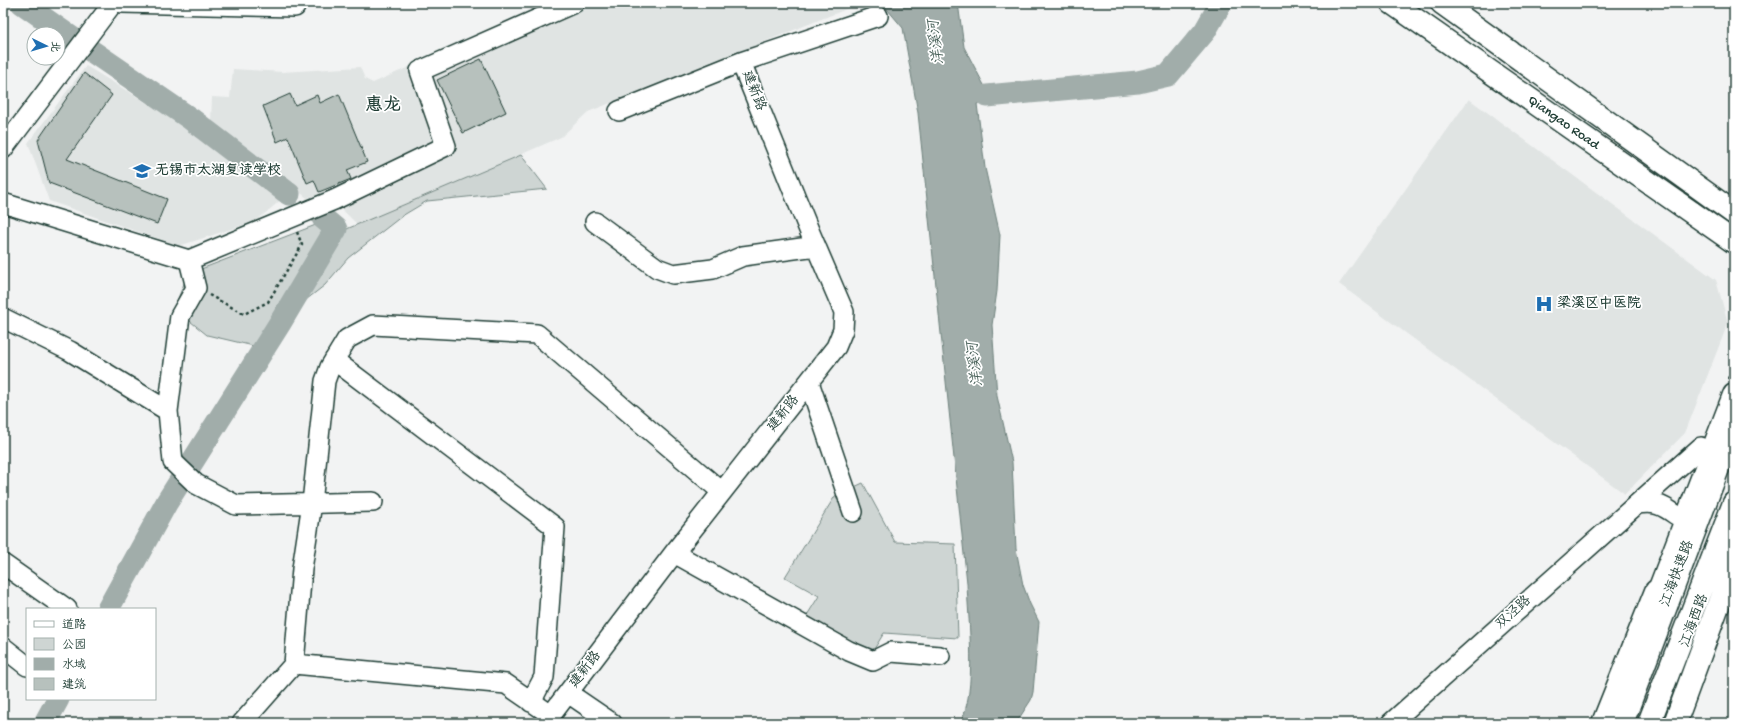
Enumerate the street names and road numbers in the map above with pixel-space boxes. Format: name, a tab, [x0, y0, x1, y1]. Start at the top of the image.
street label: 建新路	[737, 68, 770, 114]
street label: Qiangao Road	[1524, 92, 1604, 155]
street label: 建新路	[764, 392, 804, 436]
street label: 江海快速路	[1657, 538, 1698, 610]
street label: 江海西路	[1676, 591, 1713, 650]
street label: 双泾路	[1492, 592, 1535, 633]
street label: 建新路	[566, 648, 605, 692]

